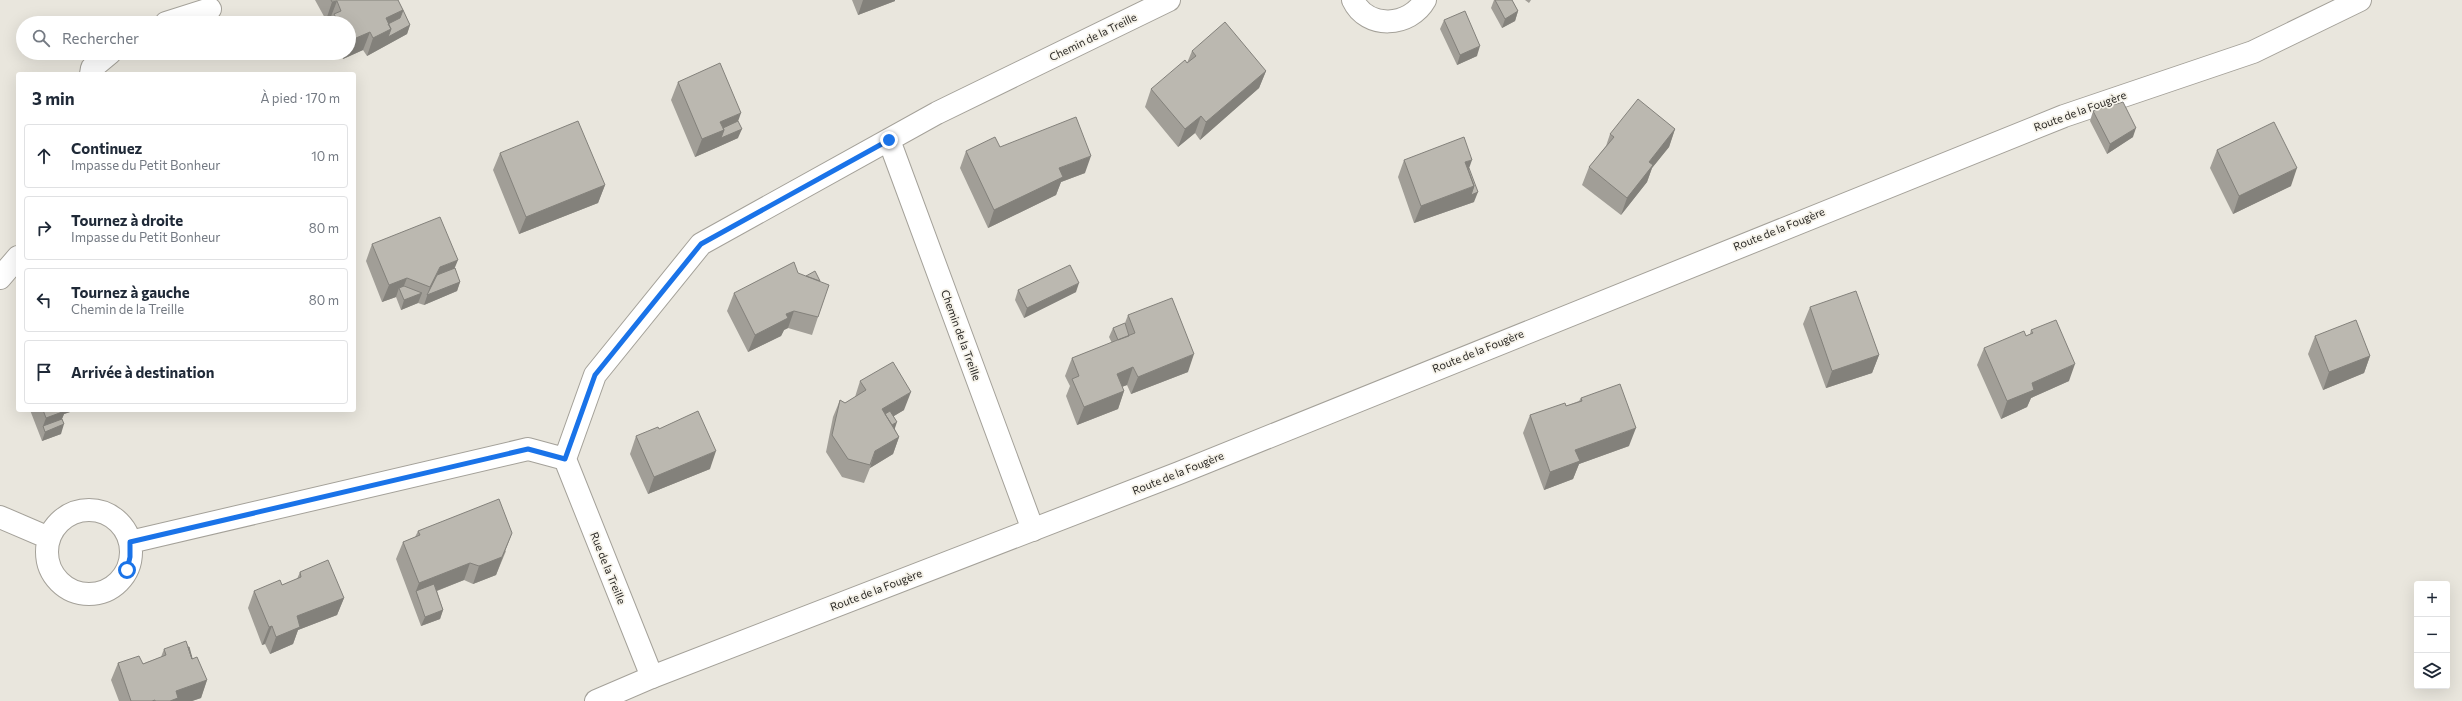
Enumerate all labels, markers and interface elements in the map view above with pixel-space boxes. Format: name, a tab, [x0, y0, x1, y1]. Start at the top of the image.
street label: Chemin de la Treille	[1047, 10, 1139, 63]
search box	[16, 16, 356, 60]
icon: search	[30, 27, 52, 49]
text: Rechercher	[62, 29, 139, 47]
text: 3 min	[32, 88, 75, 109]
street label: Route de la Fougère	[2032, 88, 2128, 133]
text: À pied · 170 m	[260, 90, 340, 106]
route end	[880, 131, 898, 149]
text: Continuez	[71, 139, 142, 157]
icon: ahead	[33, 145, 55, 167]
text: 10 m	[311, 148, 339, 164]
text: Impasse du Petit Bonheur	[71, 157, 220, 173]
street label: Route de la Fougère	[1731, 204, 1827, 253]
text: Tournez à droite	[71, 211, 183, 229]
icon: right	[33, 217, 55, 239]
text: 80 m	[309, 220, 339, 236]
text: Impasse du Petit Bonheur	[71, 229, 220, 245]
text: Tournez à gauche	[71, 283, 190, 301]
street label: Chemin de la Treille	[939, 288, 984, 382]
icon: left	[33, 289, 55, 311]
text: 80 m	[309, 292, 339, 308]
text: Chemin de la Treille	[71, 301, 184, 317]
street label: Route de la Fougère	[1430, 326, 1526, 375]
icon: arrive	[33, 361, 55, 383]
text: Arrivée à destination	[71, 363, 214, 381]
street label: Route de la Fougère	[1130, 448, 1226, 497]
street label: Rue de la Treille	[588, 530, 629, 606]
route start	[118, 561, 136, 579]
street label: Route de la Fougère	[828, 566, 924, 613]
map controls	[2414, 581, 2450, 689]
button: +	[2414, 581, 2450, 617]
button: −	[2414, 617, 2450, 653]
button: layers	[2414, 653, 2450, 689]

